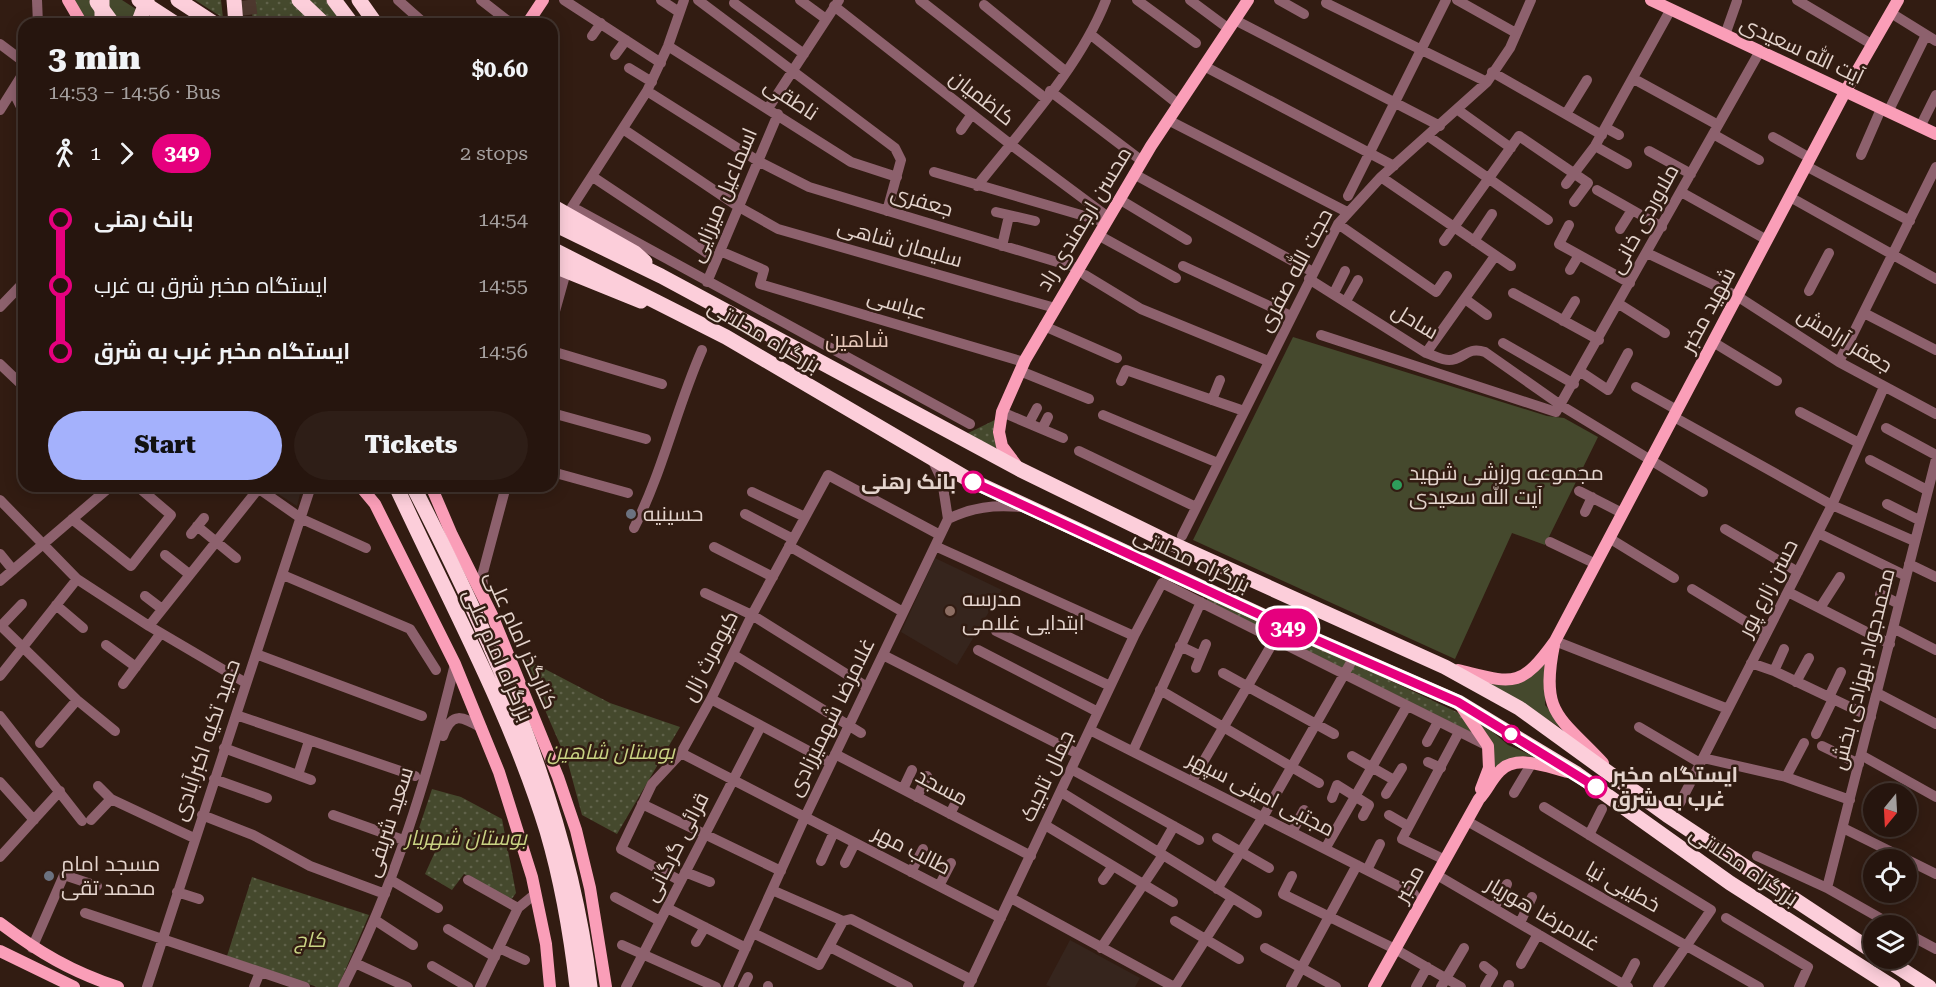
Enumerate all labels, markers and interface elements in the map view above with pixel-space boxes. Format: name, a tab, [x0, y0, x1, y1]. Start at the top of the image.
street label: آیت الله سعیدی	[1736, 9, 1869, 90]
text: 3 min	[48, 38, 141, 77]
text: $0.60	[472, 57, 528, 82]
street label: کاظمیان	[944, 65, 1019, 131]
street label: ناطقی	[759, 73, 822, 126]
text: 14:53 – 14:56 · Bus	[48, 80, 220, 104]
street label: اسماعیل میرزایی	[684, 124, 763, 266]
icon: walk	[48, 137, 81, 170]
icon: forward	[110, 137, 143, 170]
text: 1	[90, 141, 101, 165]
text: 349	[164, 141, 199, 165]
text: 2 stops	[460, 141, 528, 165]
street label: محسن ارجمندی راد	[1032, 143, 1137, 296]
street label: ملاوردی خانی	[1604, 160, 1685, 278]
street label: جعفری	[888, 180, 956, 223]
street label: حجت الله صفری	[1251, 204, 1338, 336]
text: بانک رهنی	[94, 207, 193, 232]
text: 14:54	[478, 207, 528, 231]
street label: سلیمان شاهی	[835, 214, 965, 273]
street label: شهید مخبر	[1675, 263, 1741, 358]
text: ایستگاه مخبر شرق به غرب	[94, 273, 328, 298]
text: 14:55	[478, 273, 528, 297]
street label: عباسی	[864, 284, 929, 325]
street label: بزرگراه محلاتی	[703, 294, 824, 379]
street label: ساحل	[1387, 298, 1443, 345]
street label: جعفر آرامش	[1793, 302, 1897, 379]
district label: شاهین	[825, 327, 889, 353]
text: ایستگاه مخبر غرب به شرق	[94, 339, 350, 364]
text: 14:56	[478, 339, 528, 363]
button: Start	[48, 411, 282, 480]
button: Tickets	[294, 411, 528, 480]
place label: مجموعه ورزشی شهید آیت‌ الله سعیدی	[1409, 461, 1604, 510]
place label: بانک رهنی	[861, 470, 956, 494]
marker: بانک رهنی	[962, 471, 984, 493]
marker: مجموعه ورزشی شهید آیت‌ الله سعیدی	[1390, 478, 1404, 492]
place label: حسینیه	[643, 502, 703, 526]
marker: حسینیه	[624, 507, 638, 521]
street label: بزرگراه محلاتی	[1130, 523, 1254, 598]
street label: حسن زارع پور	[1733, 535, 1805, 643]
street label: محمدجواد بهزادی بخش	[1826, 566, 1901, 772]
street label: کنارگذر امام علی	[478, 567, 562, 714]
street label: بزرگراه امام علی	[456, 585, 538, 726]
place label: مدرسه ابتدایی غلامی	[962, 587, 1084, 636]
marker: مدرسه ابتدایی غلامی	[943, 604, 957, 618]
street label: کیومرث زال	[677, 607, 744, 706]
line badge: 349	[1254, 608, 1322, 648]
text: 349	[1270, 616, 1306, 640]
street label: غلامرضا شهمیرزادی	[782, 634, 881, 800]
street label: حمید تکیه اکبرآبادی	[167, 656, 246, 824]
unlabelled marker	[1502, 725, 1520, 743]
street label: جمال تاجیک	[1015, 726, 1080, 826]
park label: بوستان شاهین	[547, 740, 676, 765]
street label: مجتبی امینی سپهر	[1182, 746, 1338, 842]
street label: مسجد	[912, 763, 972, 811]
place label: ایستگاه مخبر غرب به شرق	[1611, 763, 1738, 812]
street label: سعید شریفی	[360, 764, 419, 880]
marker: ایستگاه مخبر غرب به شرق	[1585, 776, 1607, 798]
north arrow	[1863, 783, 1917, 837]
map controls	[1863, 783, 1917, 969]
street label: قرائی گرگانی	[638, 788, 715, 906]
street label: طالب مهر	[868, 820, 955, 881]
street label: بزرگراه محلاتی	[1685, 821, 1803, 912]
park label: بوستان شهریار	[402, 826, 528, 851]
button: locate	[1863, 849, 1917, 903]
place label: مسجد امام محمد تقی	[61, 852, 160, 901]
street label: خطیبی نیا	[1581, 857, 1664, 918]
street label: مخبر	[1389, 861, 1429, 908]
marker: مسجد امام محمد تقی	[42, 869, 56, 883]
street label: غلامرضا هوریار	[1481, 871, 1604, 956]
button: layers	[1863, 915, 1917, 969]
park label: کاج	[293, 928, 326, 954]

